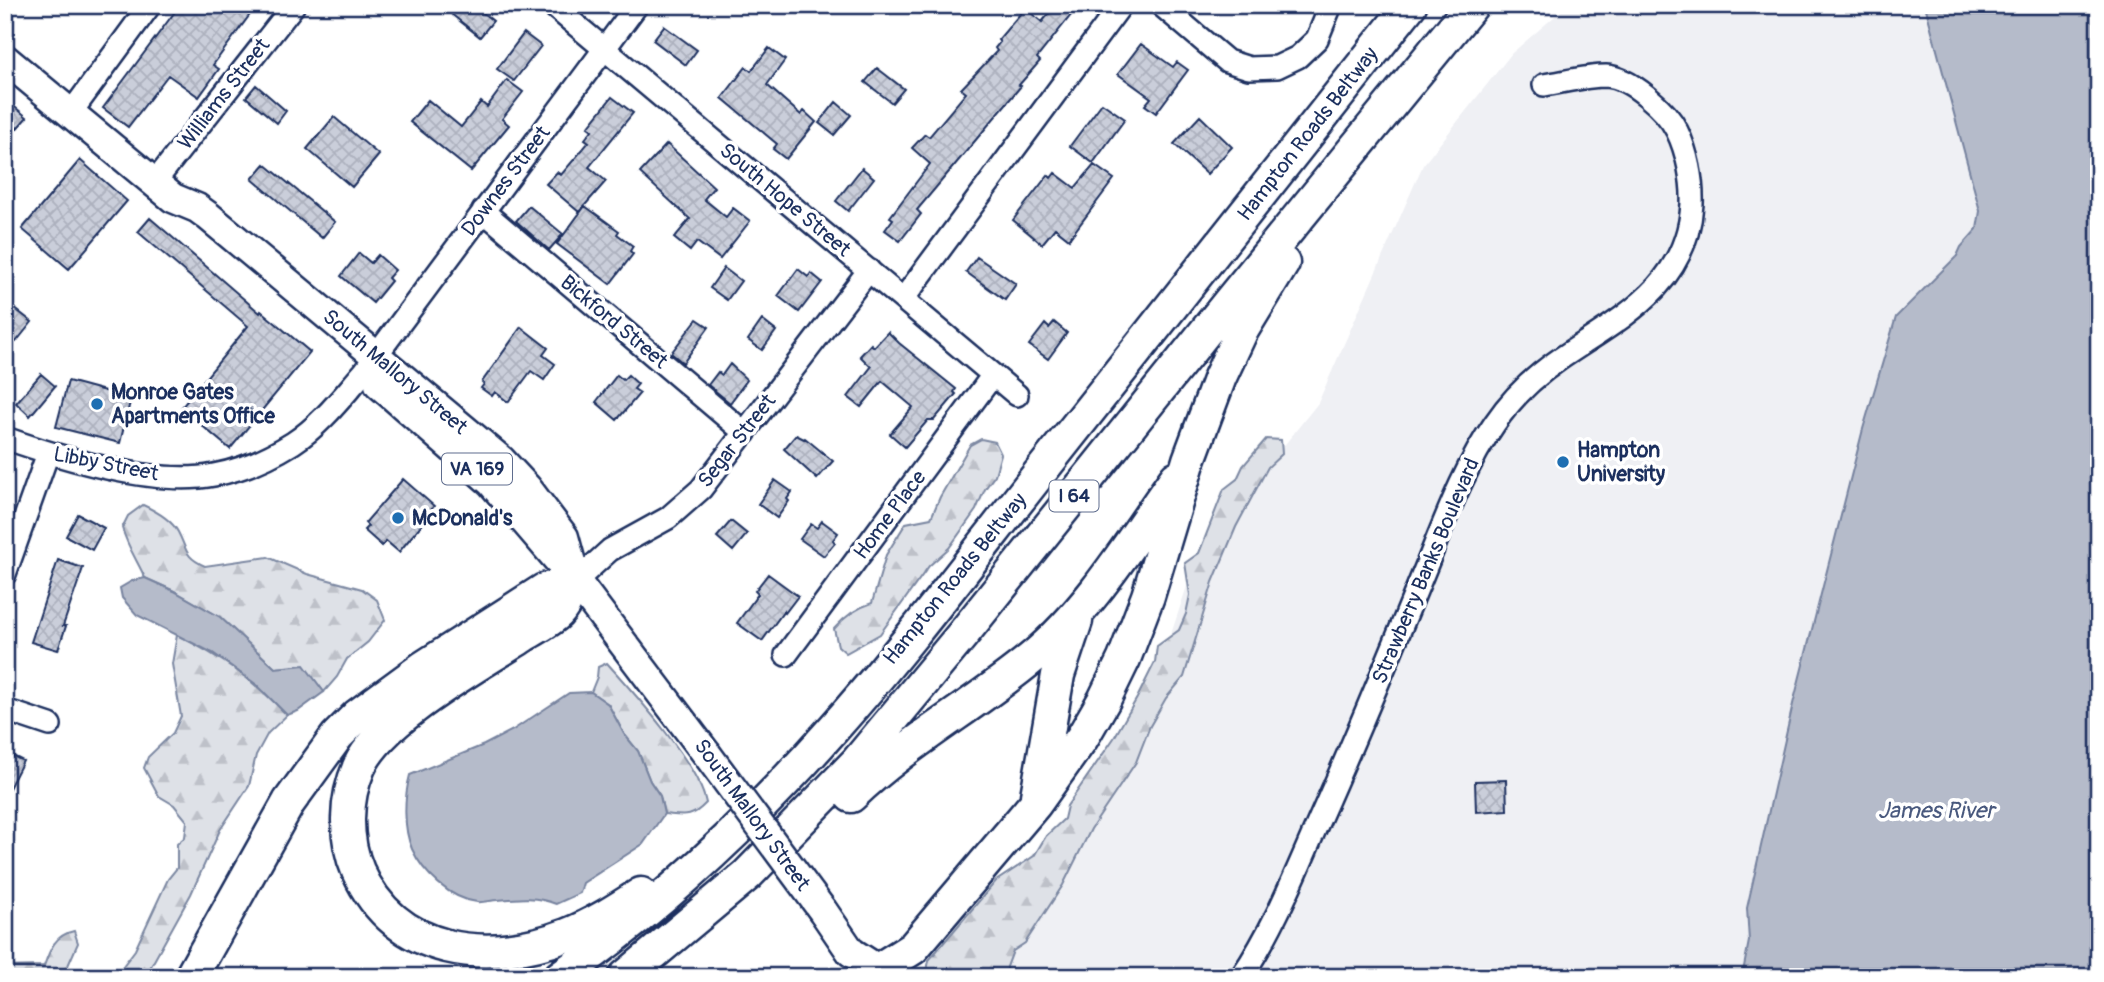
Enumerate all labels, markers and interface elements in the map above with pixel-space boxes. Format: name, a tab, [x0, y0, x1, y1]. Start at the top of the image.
street label: Williams Street	[172, 32, 276, 155]
street label: Hampton Roads Beltway	[1232, 41, 1384, 226]
street label: Downes Street	[456, 120, 557, 242]
street label: South Hope Street	[714, 137, 857, 263]
street label: Bickford Street	[555, 269, 674, 375]
street label: South Mallory Street	[317, 303, 473, 441]
place label: Monroe Gates Apartments Office	[111, 379, 275, 430]
street label: Segar Street	[692, 388, 782, 493]
marker: Monroe Gates Apartments Office	[89, 396, 105, 412]
place label: Hampton University	[1577, 437, 1665, 488]
street label: Libby Street	[51, 441, 161, 488]
road number: VA 169	[442, 454, 512, 484]
street label: Strawberry Banks Boulevard	[1366, 454, 1486, 688]
marker: Hampton University	[1555, 454, 1571, 470]
street label: Home Place	[848, 464, 933, 565]
road number: I 64	[1050, 481, 1098, 512]
street label: Hampton Roads Beltway	[877, 487, 1033, 671]
place label: McDonald's	[412, 505, 513, 532]
marker: McDonald's	[390, 510, 406, 526]
street label: South Mallory Street	[688, 734, 816, 897]
water label: James River	[1878, 796, 1997, 825]

